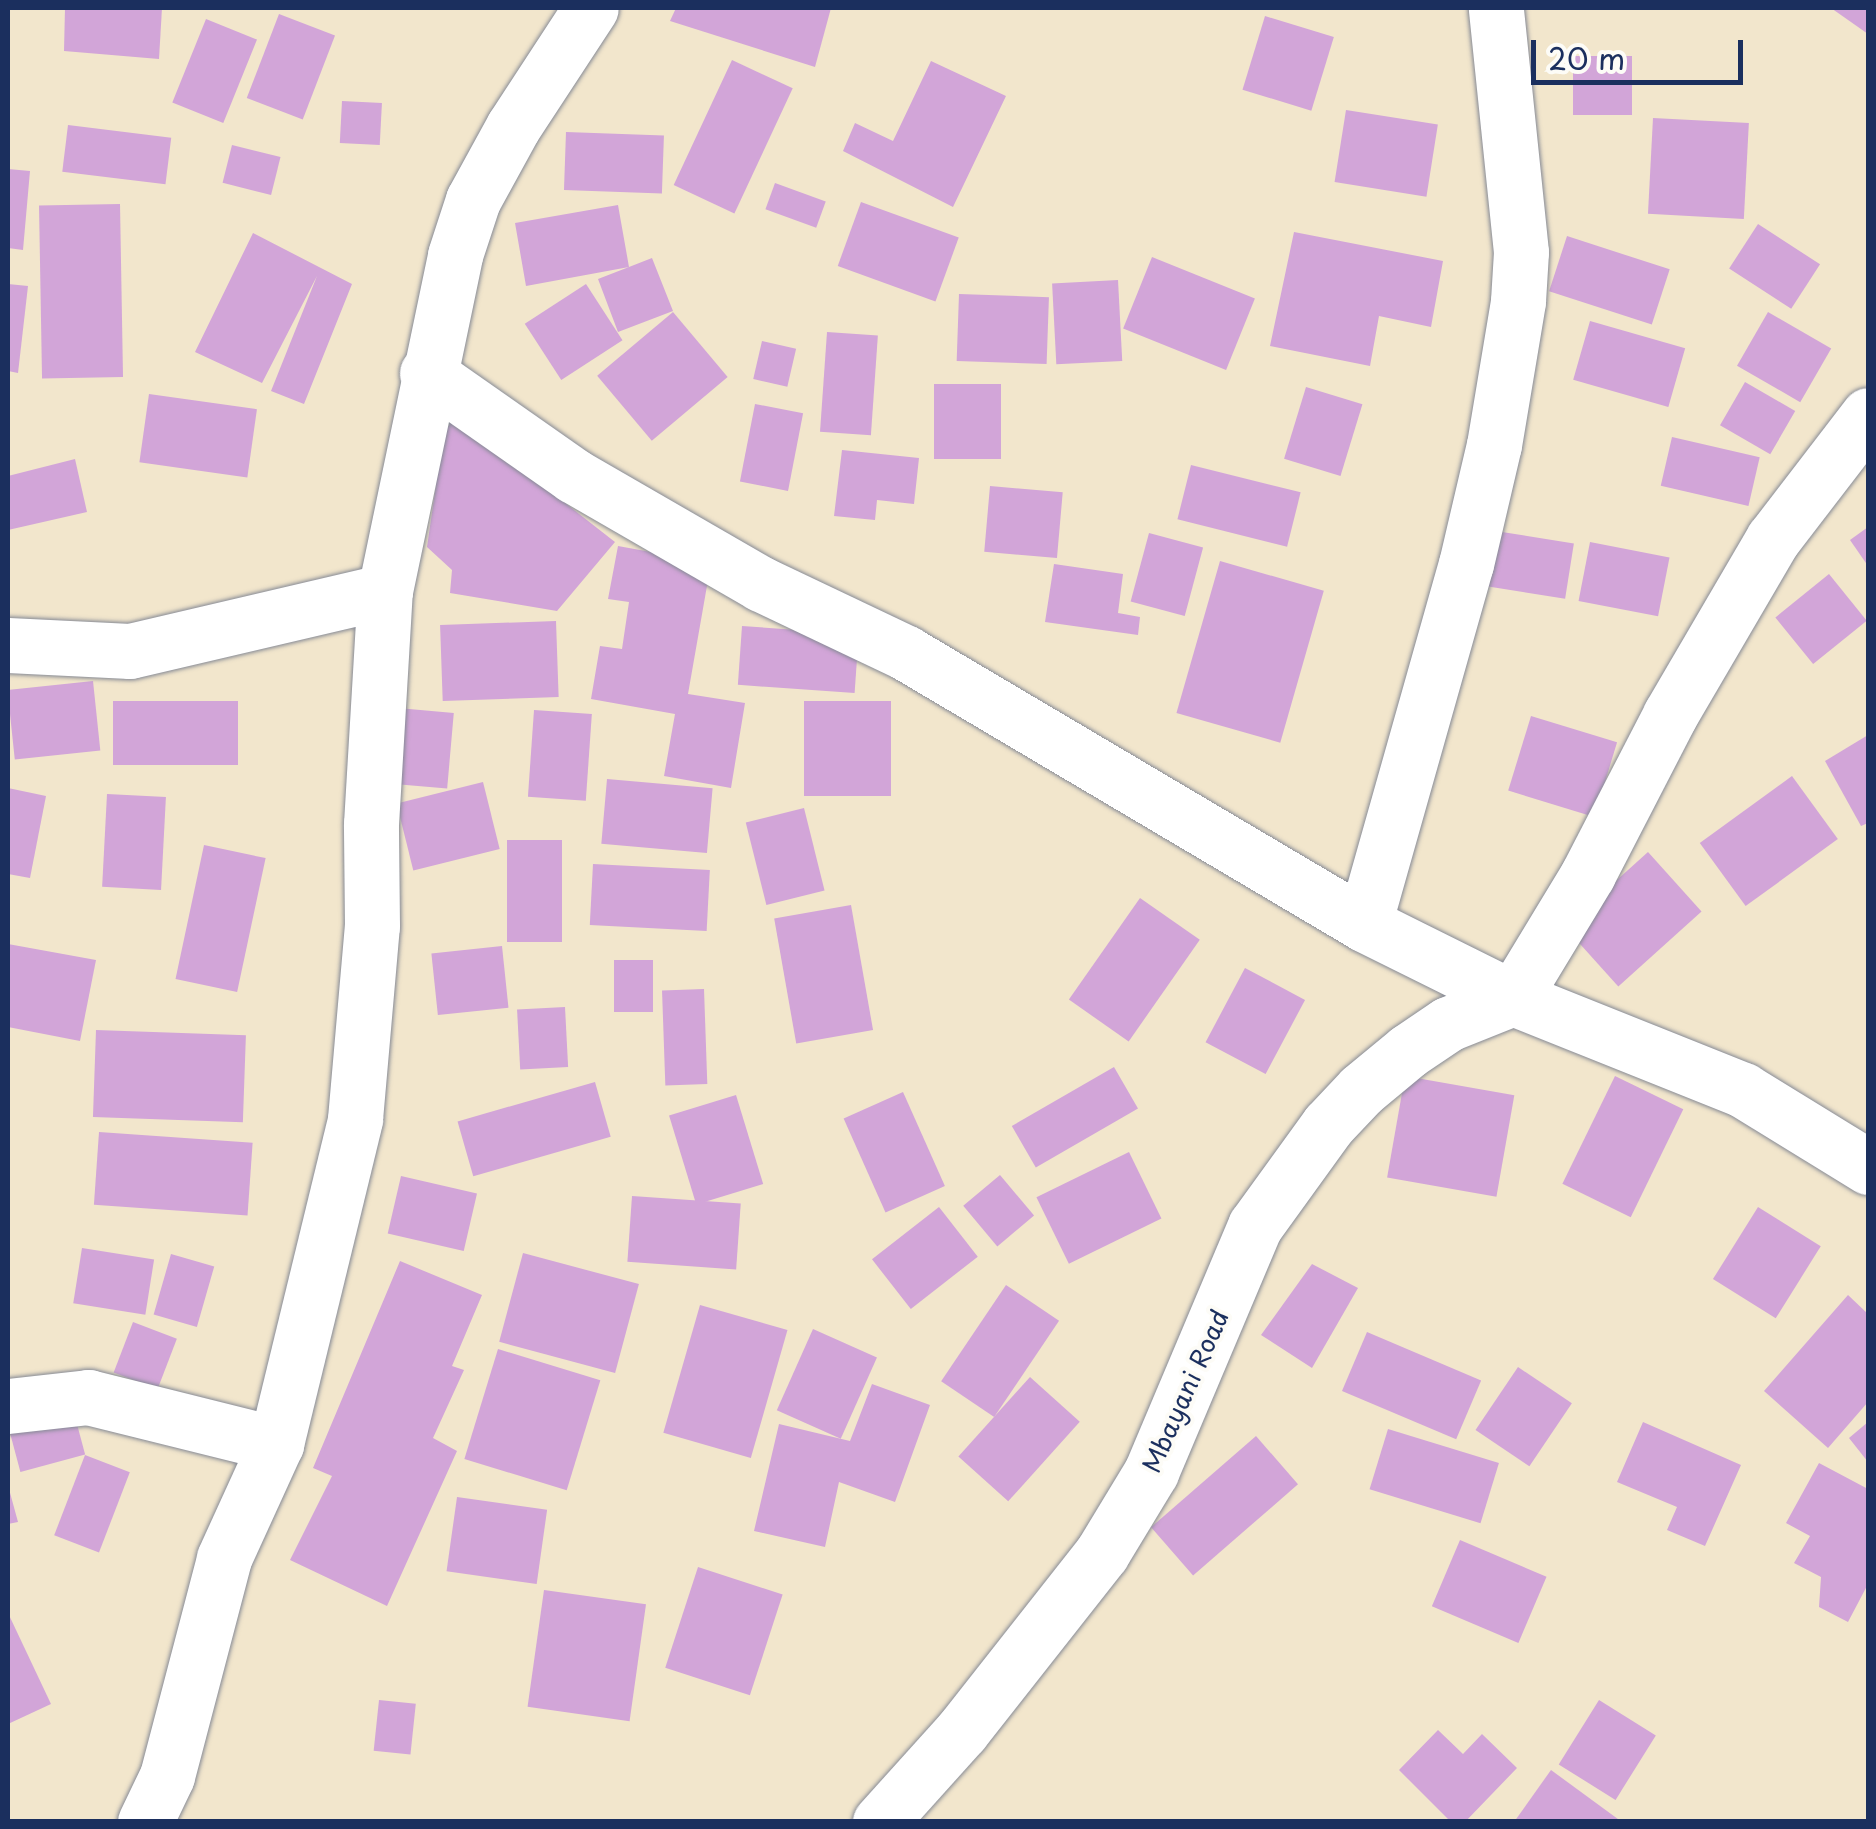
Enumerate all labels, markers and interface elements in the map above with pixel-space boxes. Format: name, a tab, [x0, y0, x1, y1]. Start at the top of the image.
scale bar	[1536, 20, 1748, 82]
text: 20 m	[1548, 35, 1625, 80]
street label: Mbayani Road	[1136, 1305, 1234, 1477]

